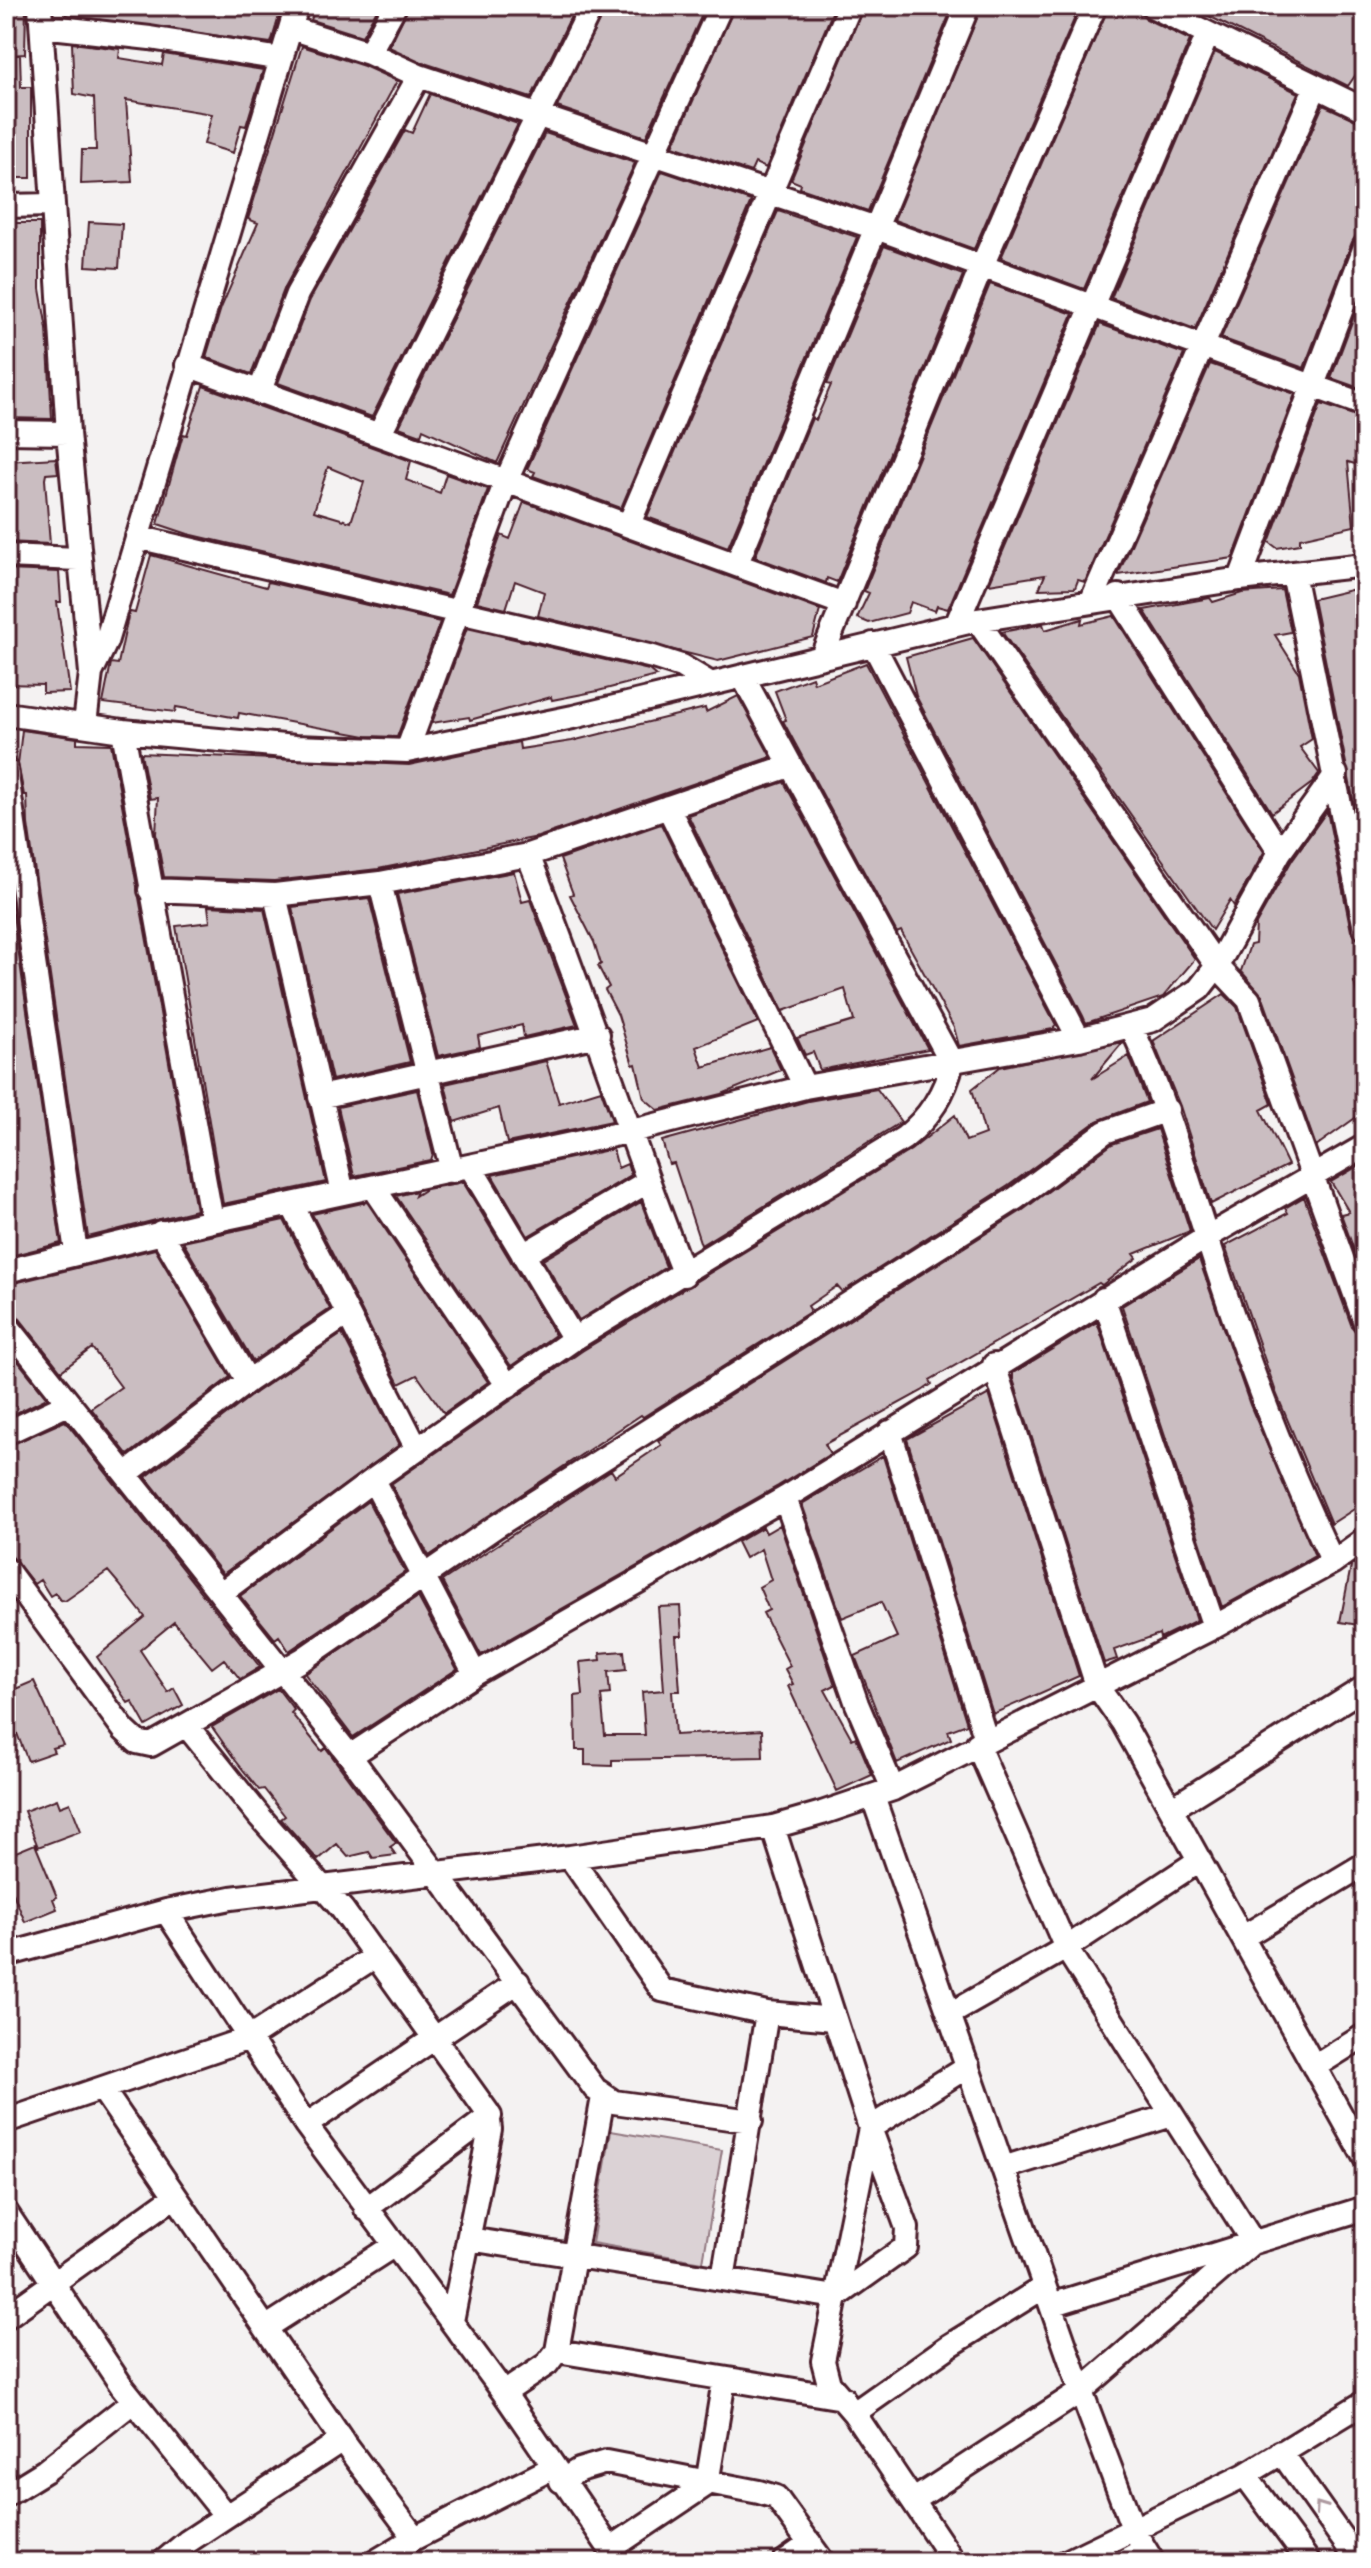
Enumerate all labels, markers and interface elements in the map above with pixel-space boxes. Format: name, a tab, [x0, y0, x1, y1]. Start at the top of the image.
one-way arrow	[1315, 2502, 1329, 2516]

